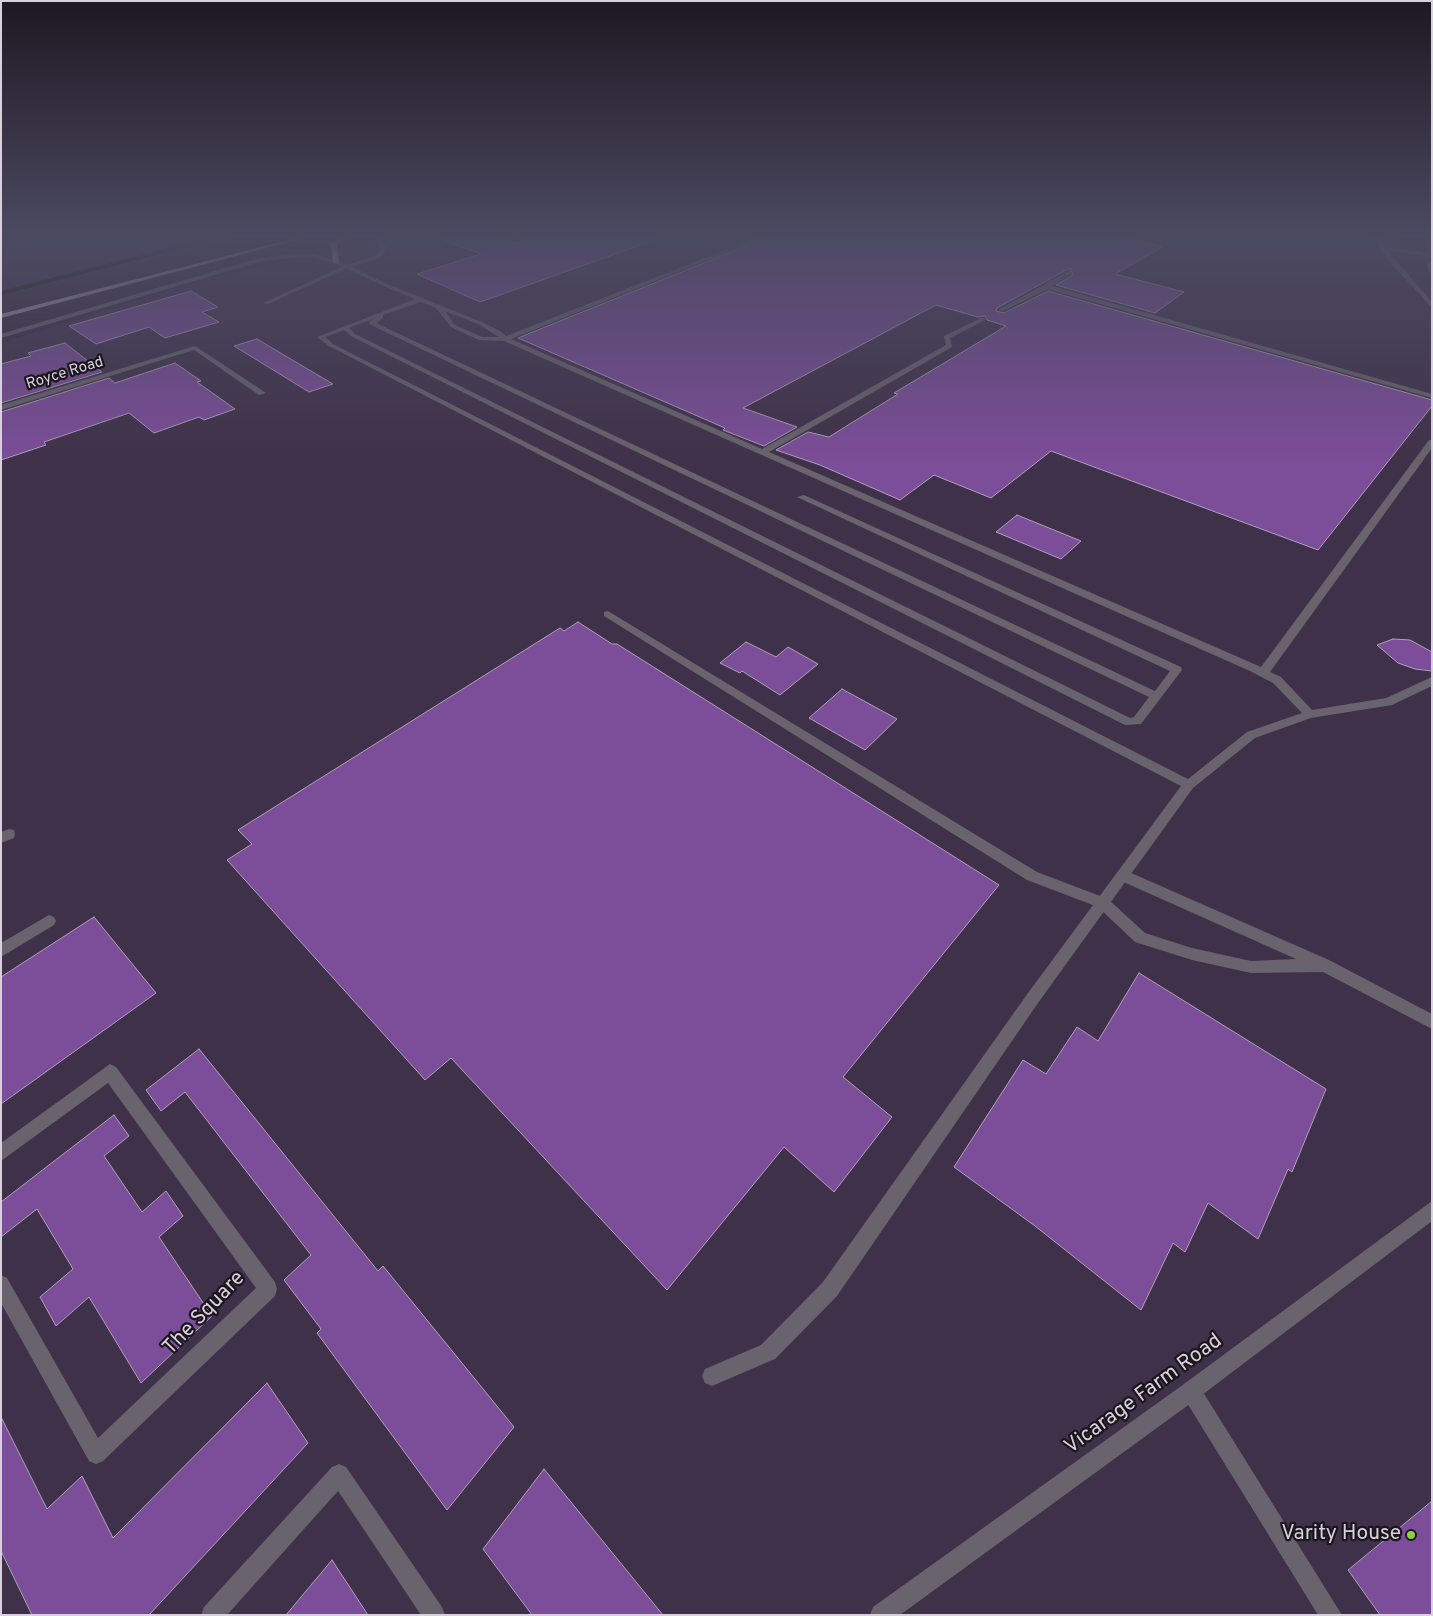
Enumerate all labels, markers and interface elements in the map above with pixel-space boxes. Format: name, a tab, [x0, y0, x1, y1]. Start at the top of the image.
street label: Royce Road	[24, 354, 106, 394]
street label: The Square	[159, 1267, 251, 1361]
street label: Vicarage Farm Road	[1060, 1329, 1228, 1461]
place label: Varity House	[1281, 1522, 1401, 1548]
marker: Varity House	[1405, 1529, 1417, 1541]

